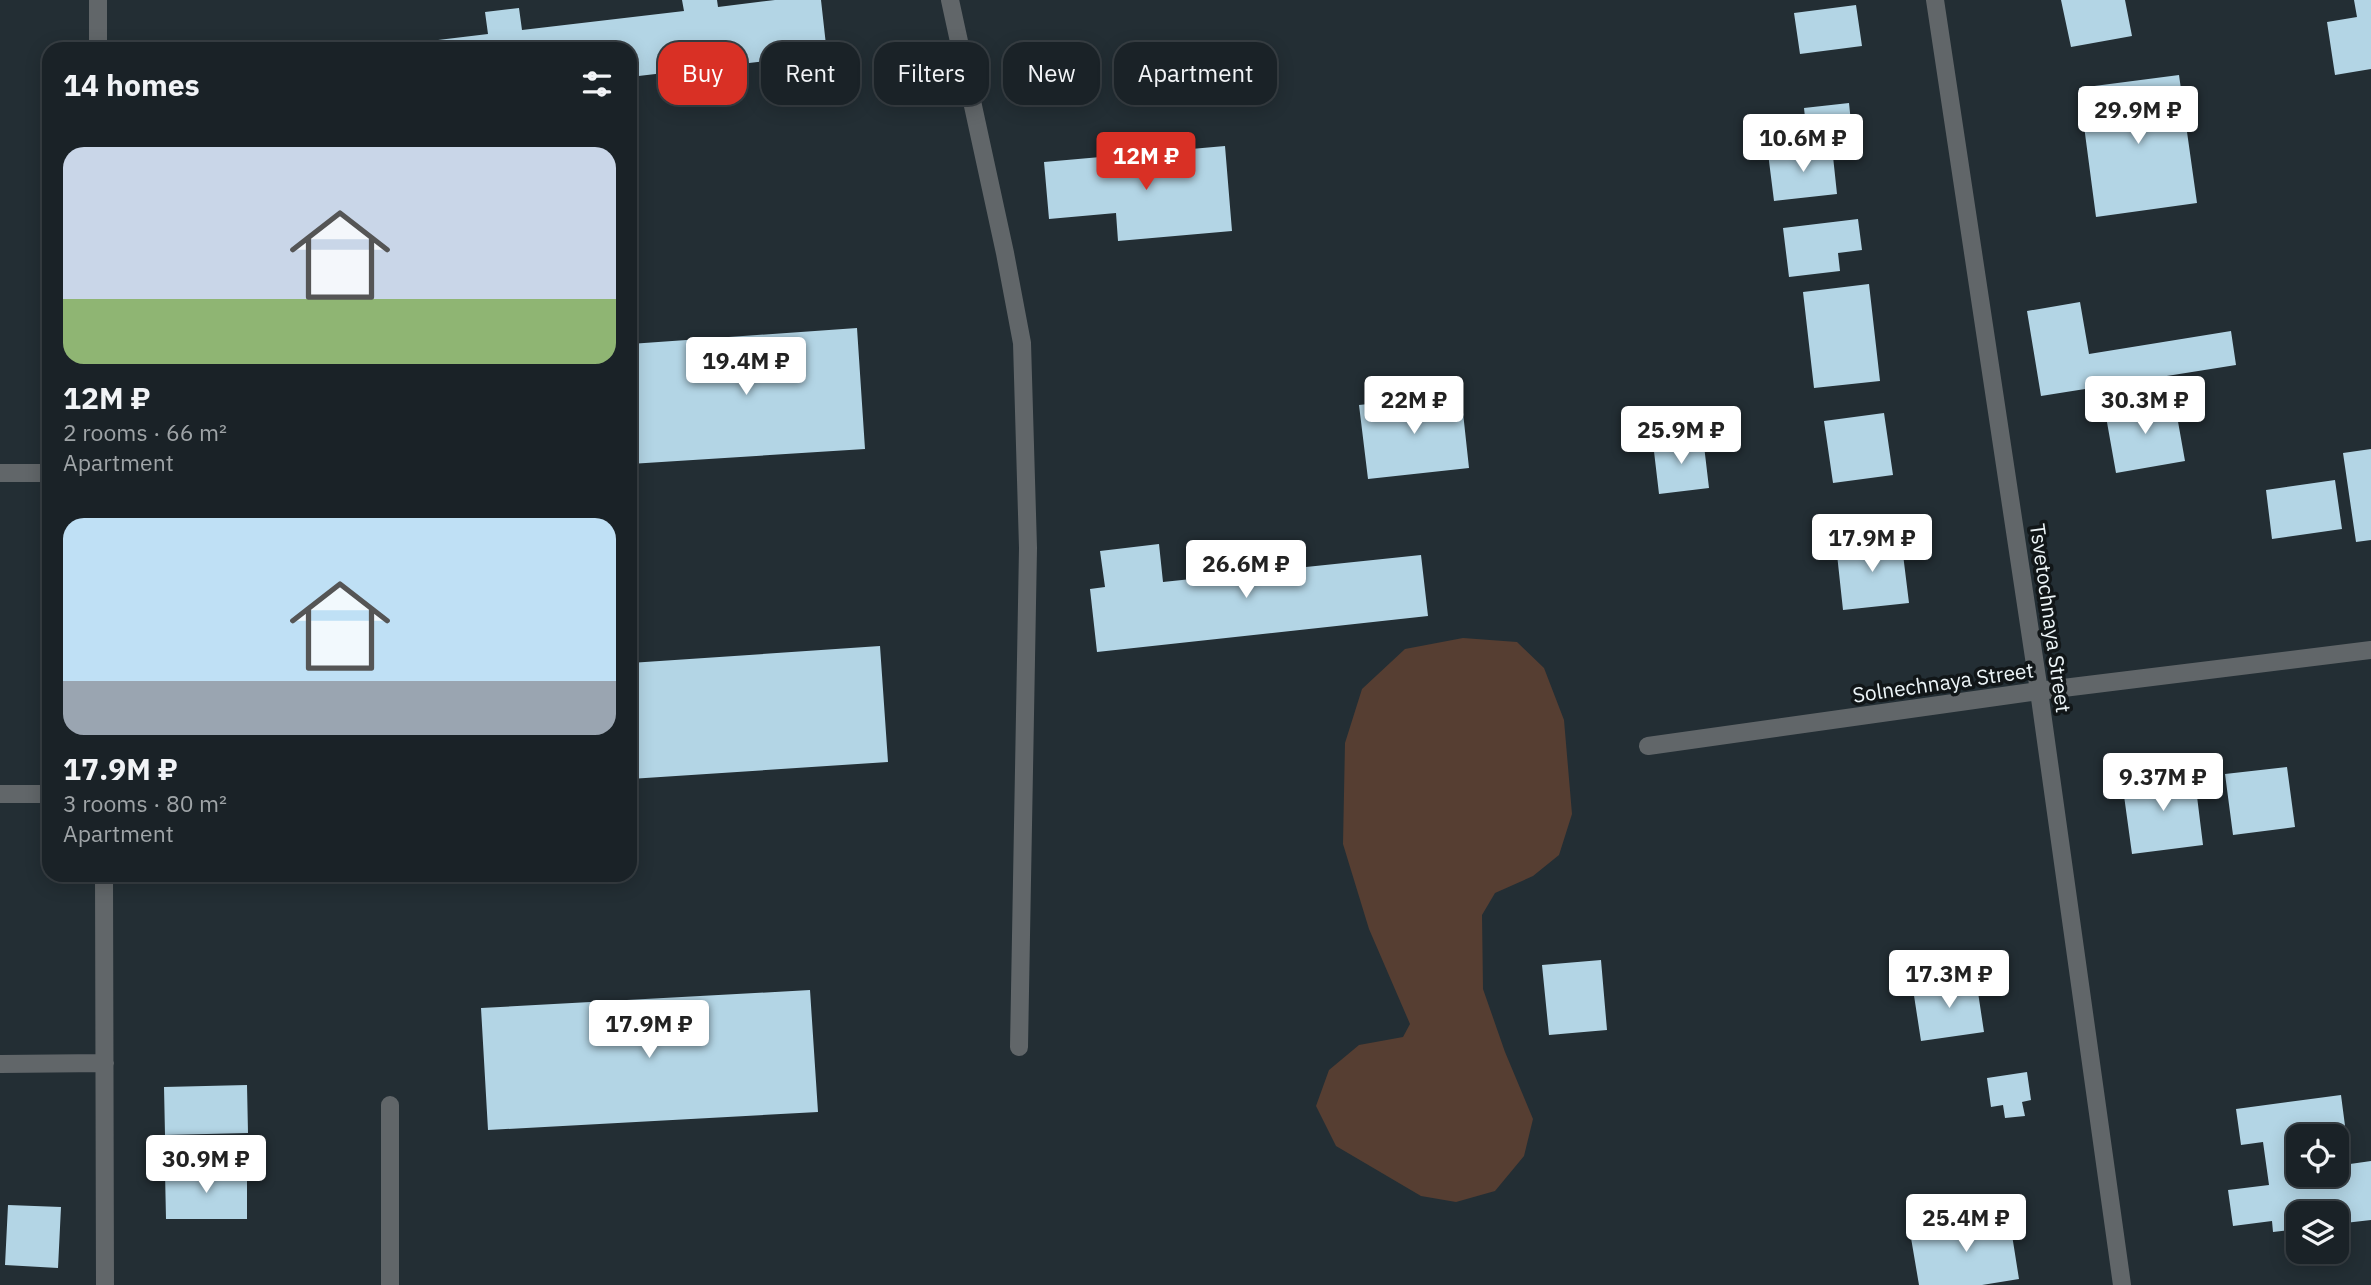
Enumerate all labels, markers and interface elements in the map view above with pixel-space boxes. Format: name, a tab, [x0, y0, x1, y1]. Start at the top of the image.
chip: Buy	[658, 42, 747, 105]
chip: Rent	[761, 42, 860, 105]
chip: Filters	[874, 42, 989, 105]
chip: New	[1003, 42, 1100, 105]
chip: Apartment	[1114, 42, 1277, 105]
text: 14 homes	[63, 65, 200, 104]
icon: filters	[578, 65, 616, 103]
pin: 29.9M ₽	[2073, 86, 2203, 146]
text: 29.9M ₽	[2094, 94, 2182, 124]
pin: 10.6M ₽	[1738, 114, 1868, 174]
text: 10.6M ₽	[1759, 122, 1847, 152]
pin: 12M ₽	[1097, 132, 1195, 192]
text: 12M ₽	[1112, 140, 1180, 170]
icon: home	[277, 192, 403, 318]
pin: 19.4M ₽	[681, 338, 811, 397]
text: 19.4M ₽	[702, 345, 790, 375]
pin: 22M ₽	[1365, 376, 1463, 436]
pin: 30.3M ₽	[2080, 376, 2210, 436]
text: 12M ₽	[63, 378, 150, 417]
text: 22M ₽	[1380, 384, 1448, 414]
text: 30.3M ₽	[2101, 384, 2189, 414]
pin: 25.9M ₽	[1616, 406, 1746, 466]
text: 25.9M ₽	[1637, 414, 1725, 444]
text: 2 rooms · 66 m²	[63, 417, 227, 447]
text: Apartment	[63, 447, 174, 477]
pin: 17.9M ₽	[1807, 514, 1937, 574]
text: 17.9M ₽	[1828, 522, 1916, 552]
street label: Tsvetochnaya Street	[2024, 522, 2078, 714]
pin: 26.6M ₽	[1181, 540, 1311, 600]
text: 26.6M ₽	[1202, 548, 1290, 578]
icon: home	[277, 563, 403, 689]
street label: Solnechnaya Street	[1851, 655, 2035, 709]
text: 17.9M ₽	[63, 749, 178, 788]
pin: 9.37M ₽	[2098, 754, 2228, 813]
text: 9.37M ₽	[2119, 761, 2207, 791]
text: 3 rooms · 80 m²	[63, 788, 227, 818]
text: Apartment	[63, 818, 174, 848]
pin: 17.3M ₽	[1884, 950, 2014, 1010]
text: 17.3M ₽	[1905, 958, 1993, 988]
pin: 17.9M ₽	[584, 1000, 714, 1060]
text: 17.9M ₽	[605, 1008, 693, 1038]
map controls	[2286, 1124, 2349, 1264]
button: locate	[2286, 1124, 2349, 1187]
pin: 30.9M ₽	[141, 1136, 271, 1195]
text: 30.9M ₽	[162, 1143, 250, 1173]
pin: 25.4M ₽	[1901, 1194, 2031, 1254]
button: layers	[2286, 1201, 2349, 1264]
text: 25.4M ₽	[1922, 1202, 2010, 1232]

